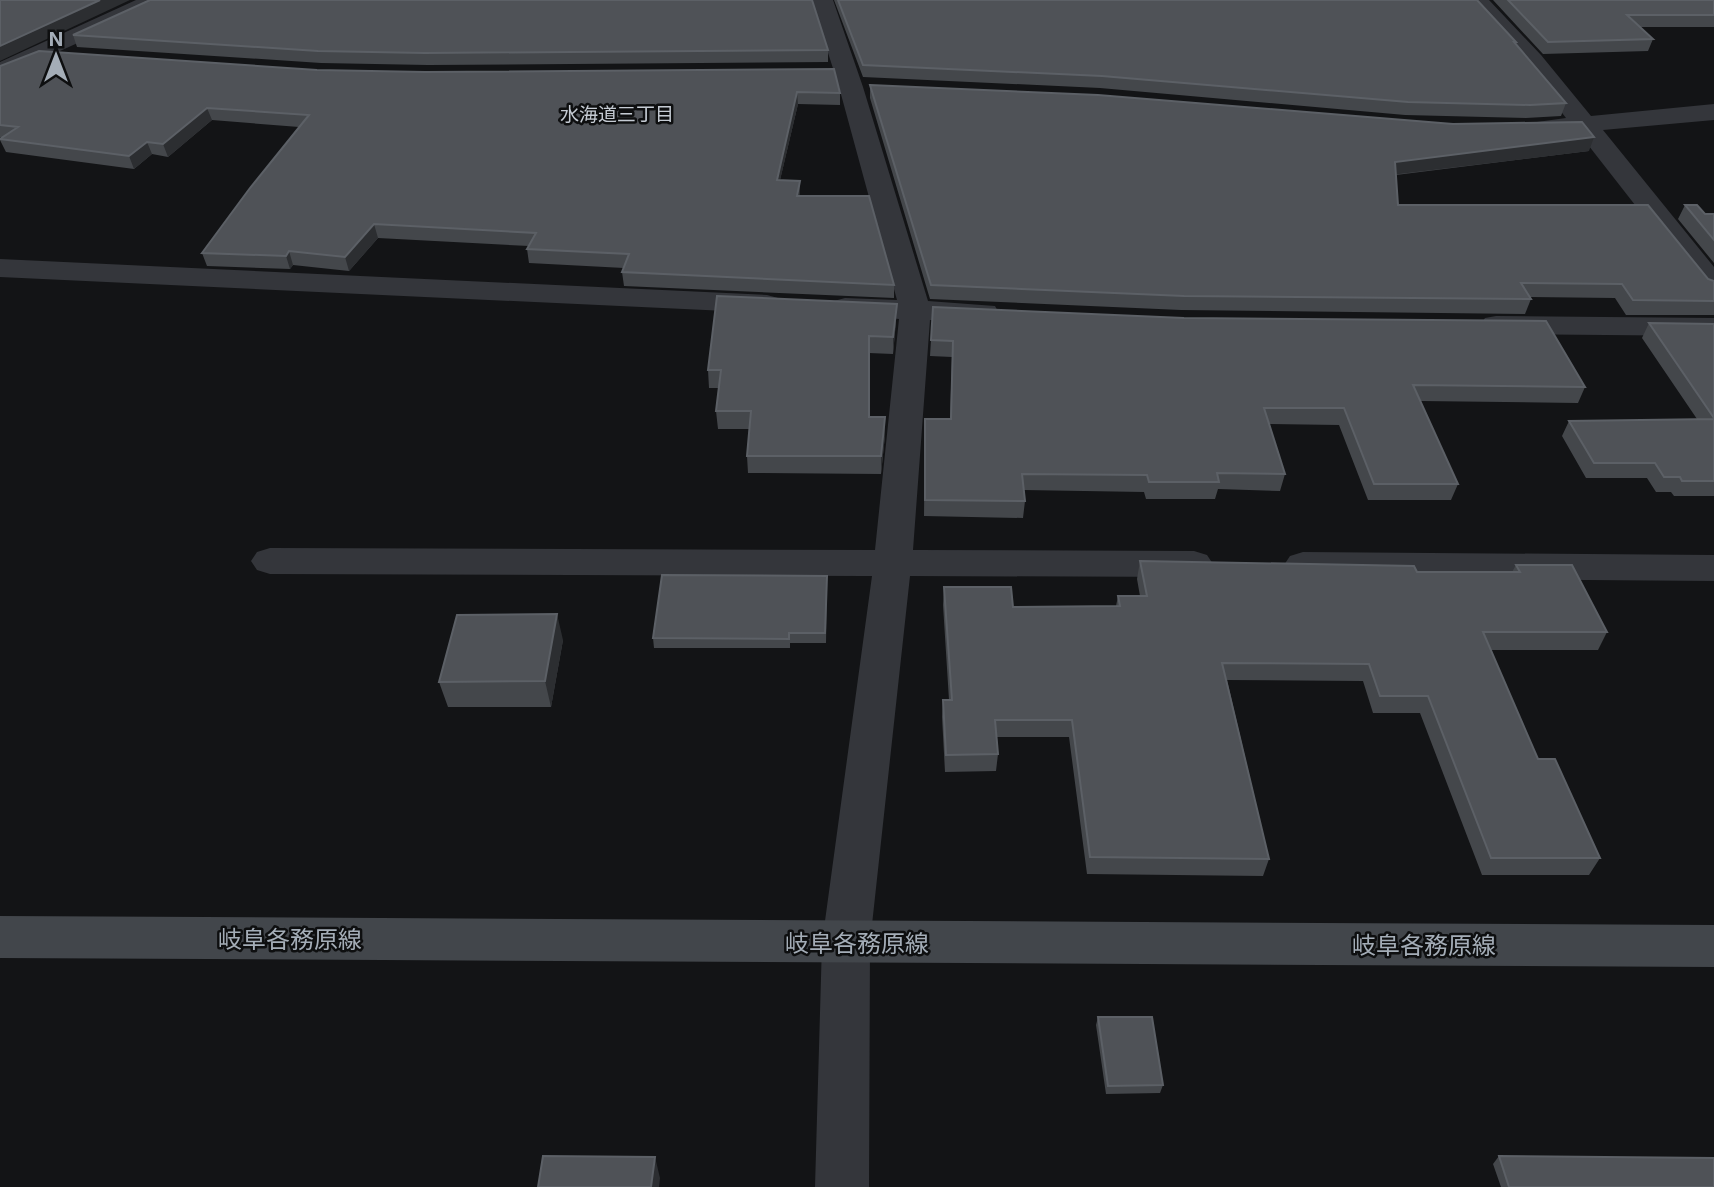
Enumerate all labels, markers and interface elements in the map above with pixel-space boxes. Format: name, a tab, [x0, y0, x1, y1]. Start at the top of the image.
north arrow	[21, 21, 91, 91]
text: N	[49, 28, 63, 51]
district label: 水海道三丁目	[560, 103, 674, 126]
street label: 岐阜各務原線	[218, 925, 362, 954]
street label: 岐阜各務原線	[785, 929, 929, 958]
street label: 岐阜各務原線	[1352, 931, 1496, 960]

